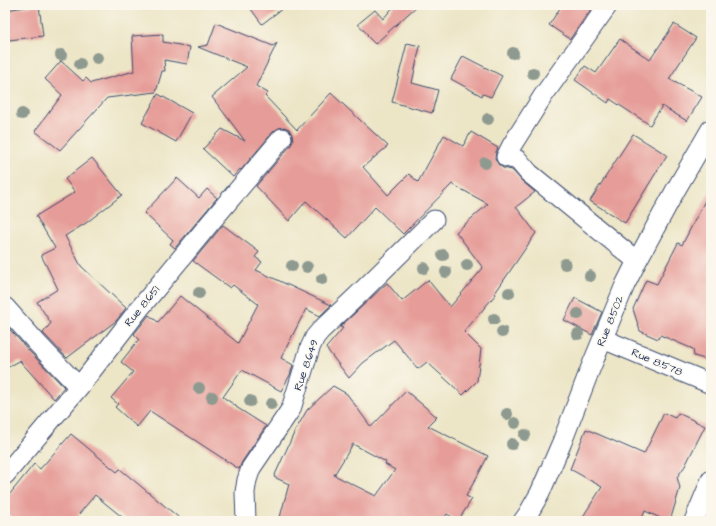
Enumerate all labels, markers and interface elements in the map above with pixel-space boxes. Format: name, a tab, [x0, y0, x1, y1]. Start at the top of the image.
street label: Rue 8.651	[121, 282, 163, 330]
street label: Rue 8.502	[593, 293, 627, 349]
street label: Rue 8.649	[290, 337, 322, 393]
street label: Rue 8.578	[629, 345, 685, 379]

